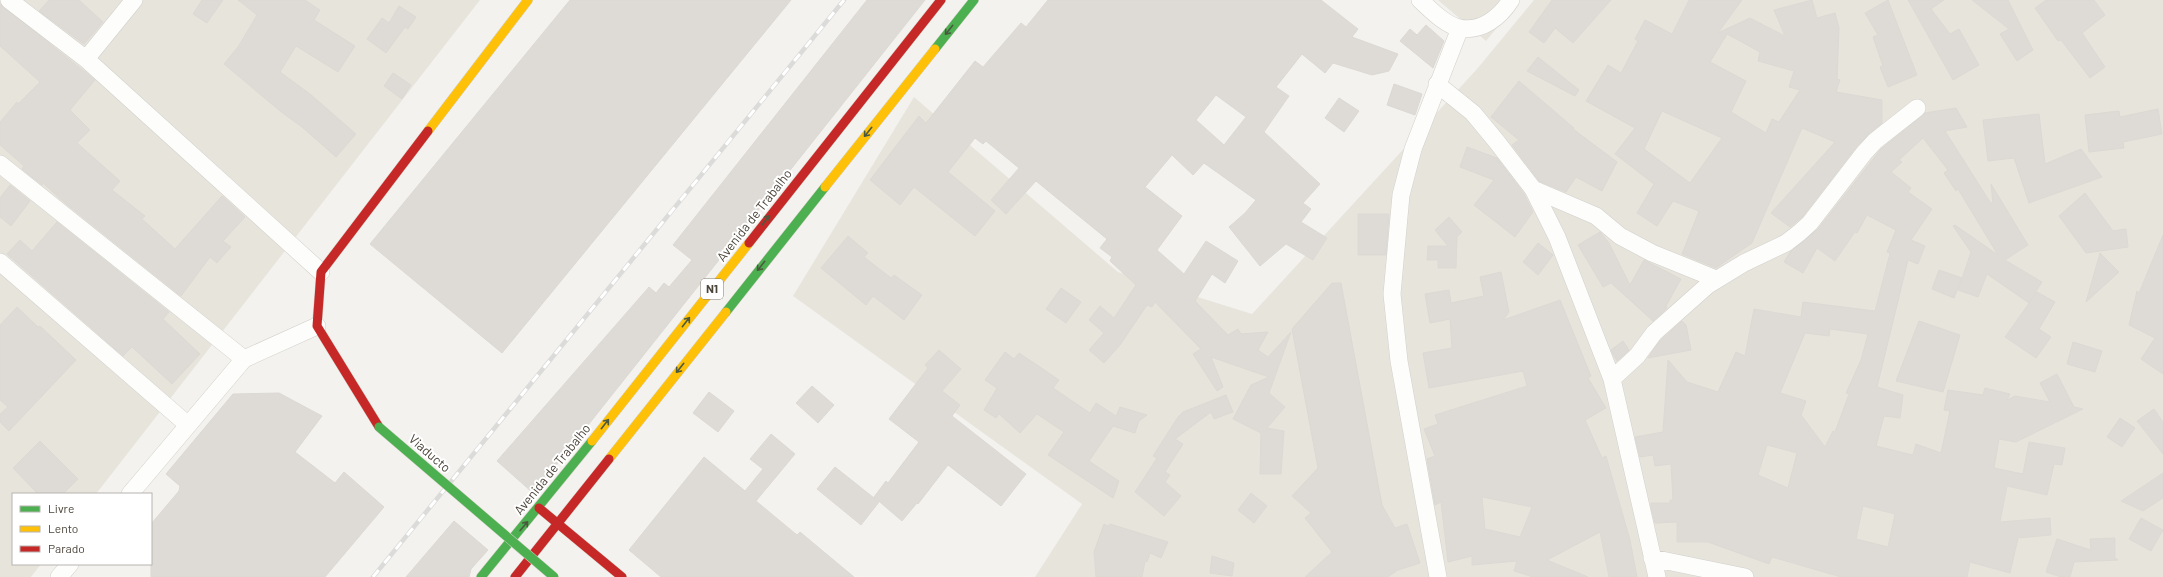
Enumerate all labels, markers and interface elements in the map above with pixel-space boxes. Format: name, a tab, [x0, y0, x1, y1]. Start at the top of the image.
one-way arrow	[945, 25, 954, 36]
one-way arrow	[864, 127, 872, 138]
street label: Avenida de Trabalho	[713, 166, 795, 264]
one-way arrow	[762, 215, 771, 226]
one-way arrow	[756, 261, 765, 272]
road number: N1	[701, 279, 723, 299]
one-way arrow	[681, 317, 690, 328]
one-way arrow	[675, 363, 684, 373]
one-way arrow	[601, 419, 609, 430]
street label: Avenida de Trabalho	[510, 420, 594, 518]
street label: Viaducto	[406, 431, 454, 475]
legend	[12, 493, 152, 565]
text: Livre	[48, 501, 74, 515]
one-way arrow	[519, 520, 528, 531]
text: Lento	[48, 521, 78, 535]
text: Parado	[48, 541, 85, 555]

